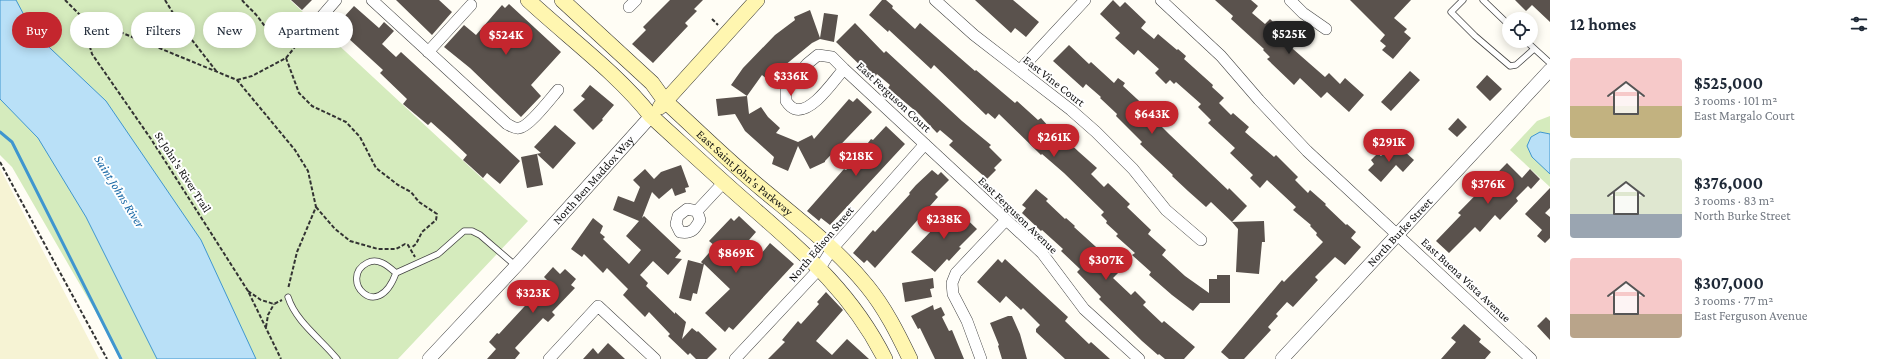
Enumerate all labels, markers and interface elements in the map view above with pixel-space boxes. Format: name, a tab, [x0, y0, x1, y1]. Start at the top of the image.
chip: Buy	[12, 12, 62, 48]
chip: Rent	[70, 12, 123, 48]
chip: Filters	[131, 12, 195, 48]
chip: New	[203, 12, 256, 48]
chip: Apartment	[264, 12, 353, 48]
map controls	[1502, 12, 1538, 48]
button: locate	[1502, 12, 1538, 48]
icon: filters	[1848, 13, 1870, 35]
text: 12 homes	[1570, 15, 1636, 34]
pin: $525K	[1261, 21, 1317, 55]
pin: $524K	[478, 22, 534, 56]
text: $525K	[1272, 26, 1306, 41]
text: $524K	[489, 27, 523, 42]
street label: East Vine Court	[1020, 53, 1088, 110]
street label: East Ferguson Court	[854, 59, 935, 136]
pin: $336K	[763, 63, 819, 97]
text: $336K	[774, 68, 808, 83]
icon: home	[1602, 74, 1650, 122]
text: $525,000	[1694, 74, 1763, 93]
text: 3 rooms · 101 m²	[1694, 93, 1777, 108]
pin: $643K	[1124, 101, 1180, 135]
text: $643K	[1134, 106, 1170, 121]
text: East Margalo Court	[1694, 108, 1795, 123]
pin: $261K	[1026, 124, 1082, 158]
street label: East Saint John's Parkway	[694, 127, 796, 219]
street label: St John's River Trail	[152, 129, 214, 215]
text: $261K	[1037, 129, 1071, 144]
pin: $291K	[1361, 129, 1417, 163]
street label: North Ben Maddox Way	[550, 132, 637, 227]
text: $291K	[1372, 134, 1406, 149]
pin: $218K	[828, 143, 884, 177]
text: $218K	[839, 148, 873, 163]
water label: Saint Johns River	[91, 152, 148, 231]
pin: $376K	[1460, 171, 1516, 205]
street label: East Ferguson Avenue	[975, 174, 1061, 256]
icon: home	[1602, 174, 1650, 222]
text: $376,000	[1694, 174, 1763, 193]
text: $376K	[1471, 176, 1505, 191]
text: 3 rooms · 83 m²	[1694, 193, 1774, 208]
street label: North Burke Street	[1364, 194, 1436, 270]
street label: North Edison Street	[785, 203, 857, 285]
pin: $238K	[916, 206, 972, 240]
text: North Burke Street	[1694, 208, 1791, 223]
text: $238K	[926, 211, 962, 226]
street label: East Buena Vista Avenue	[1418, 235, 1514, 325]
pin: $869K	[708, 240, 764, 274]
text: $869K	[718, 245, 754, 260]
pin: $307K	[1078, 247, 1134, 281]
text: $307K	[1088, 252, 1124, 267]
icon: home	[1602, 274, 1650, 322]
text: $307,000	[1694, 274, 1764, 293]
pin: $323K	[505, 280, 561, 314]
text: $323K	[516, 285, 550, 300]
text: 3 rooms · 77 m²	[1694, 293, 1773, 308]
text: East Ferguson Avenue	[1694, 308, 1808, 323]

